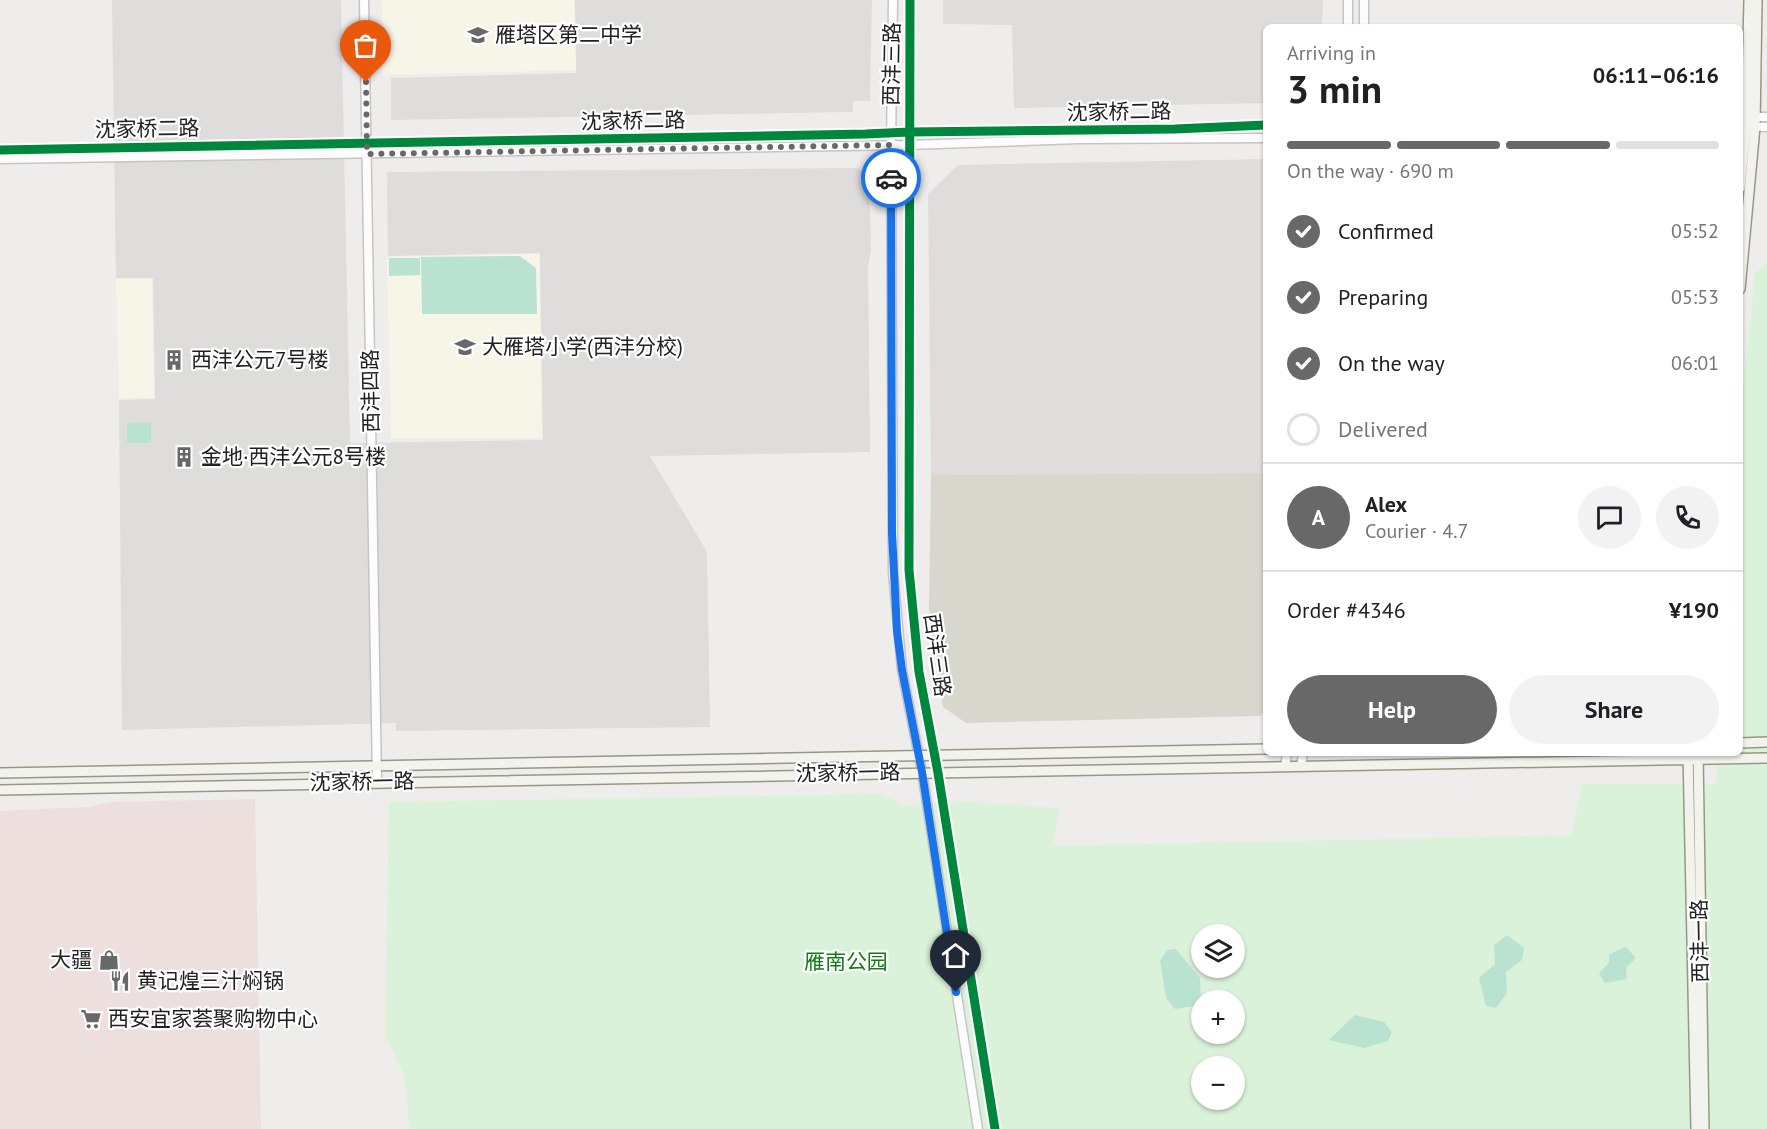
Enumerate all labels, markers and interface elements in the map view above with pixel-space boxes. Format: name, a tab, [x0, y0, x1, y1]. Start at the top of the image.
pin	[340, 20, 391, 82]
place label: 雁塔区第二中学	[495, 21, 642, 48]
street label: 西沣三路	[877, 22, 906, 106]
school or university icon: 雁塔区第二中学	[466, 23, 490, 47]
icon: bag	[349, 29, 382, 62]
text: Arriving in	[1287, 40, 1376, 66]
text: 06:11–06:16	[1593, 61, 1719, 89]
text: 3 min	[1287, 63, 1382, 114]
street label: 沈家桥二路	[1066, 97, 1172, 126]
street label: 沈家桥二路	[580, 106, 686, 135]
street label: 沈家桥二路	[94, 114, 200, 143]
courier	[861, 148, 921, 208]
text: On the way · 690 m	[1287, 158, 1454, 184]
icon: car	[875, 162, 908, 195]
icon: check	[1287, 215, 1320, 248]
text: Confirmed	[1338, 217, 1434, 245]
text: 05:52	[1671, 218, 1719, 244]
icon: check	[1287, 281, 1320, 314]
text: Preparing	[1338, 283, 1428, 311]
text: 05:53	[1671, 284, 1719, 310]
place label: 大雁塔小学(西沣分校)	[482, 333, 683, 360]
school or university icon: 大雁塔小学(西沣分校)	[453, 335, 477, 359]
place label: 西沣公元7号楼	[191, 346, 328, 373]
icon: check	[1287, 347, 1320, 380]
building icon: 西沣公元7号楼	[162, 348, 186, 372]
street label: 西沣四路	[356, 349, 385, 433]
text: On the way	[1338, 349, 1445, 377]
text: 06:01	[1671, 350, 1719, 376]
text: Delivered	[1338, 415, 1428, 443]
place label: 金地·西沣公元8号楼	[201, 443, 386, 470]
building icon: 金地·西沣公元8号楼	[172, 445, 196, 469]
button: chat	[1578, 486, 1641, 549]
button: phone	[1656, 486, 1719, 549]
text: Alex	[1365, 490, 1407, 518]
text: A	[1312, 503, 1325, 531]
text: Courier · 4.7	[1365, 518, 1468, 544]
text: Order #4346	[1287, 596, 1406, 624]
text: ¥190	[1669, 596, 1719, 624]
street label: 西沣三路	[918, 611, 957, 698]
button: Help	[1287, 675, 1497, 744]
button: Share	[1509, 675, 1719, 744]
street label: 沈家桥一路	[795, 758, 901, 787]
street label: 沈家桥一路	[309, 767, 415, 796]
street label: 西沣一路	[1685, 899, 1714, 983]
map controls	[1191, 924, 1245, 1110]
button: layers	[1191, 924, 1245, 978]
pin	[930, 930, 981, 992]
icon: home	[939, 939, 972, 972]
place label: 大疆	[50, 946, 92, 973]
shop icon: 大疆	[97, 948, 121, 972]
park label: 雁南公园	[804, 948, 888, 975]
place label: 黄记煌三汁焖锅	[137, 967, 284, 994]
restaurant icon: 黄记煌三汁焖锅	[108, 969, 132, 993]
button: +	[1191, 990, 1245, 1044]
place label: 西安宜家荟聚购物中心	[108, 1005, 318, 1032]
supermarket icon: 西安宜家荟聚购物中心	[79, 1007, 103, 1031]
button: −	[1191, 1056, 1245, 1110]

